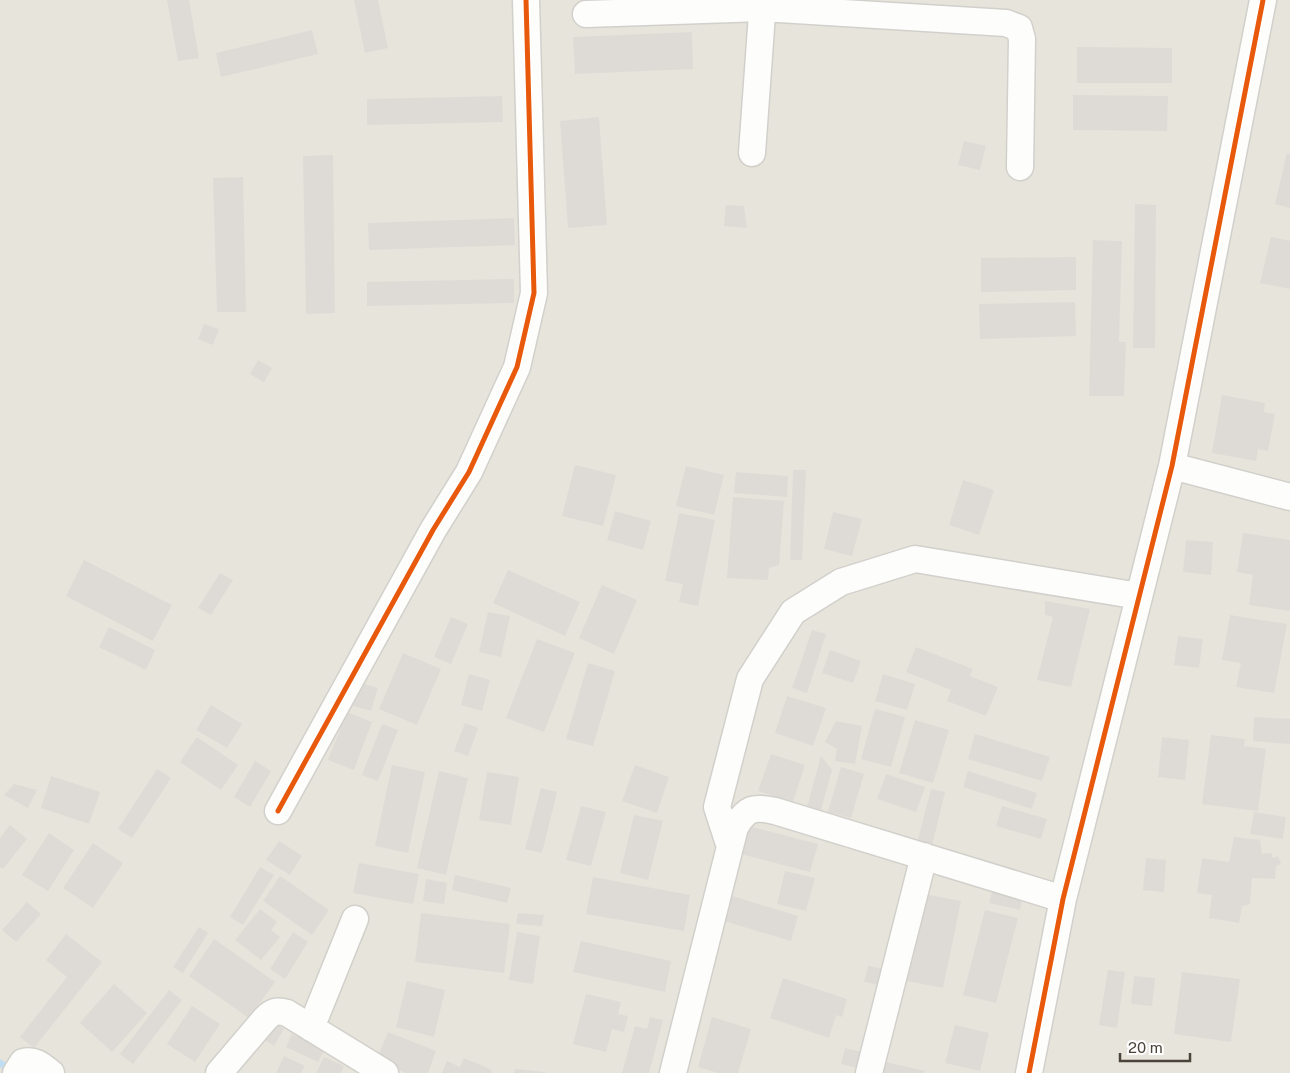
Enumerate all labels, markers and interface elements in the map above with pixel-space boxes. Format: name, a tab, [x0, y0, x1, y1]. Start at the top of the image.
scale bar	[1120, 1030, 1190, 1062]
text: 20 m	[1128, 1039, 1163, 1056]

